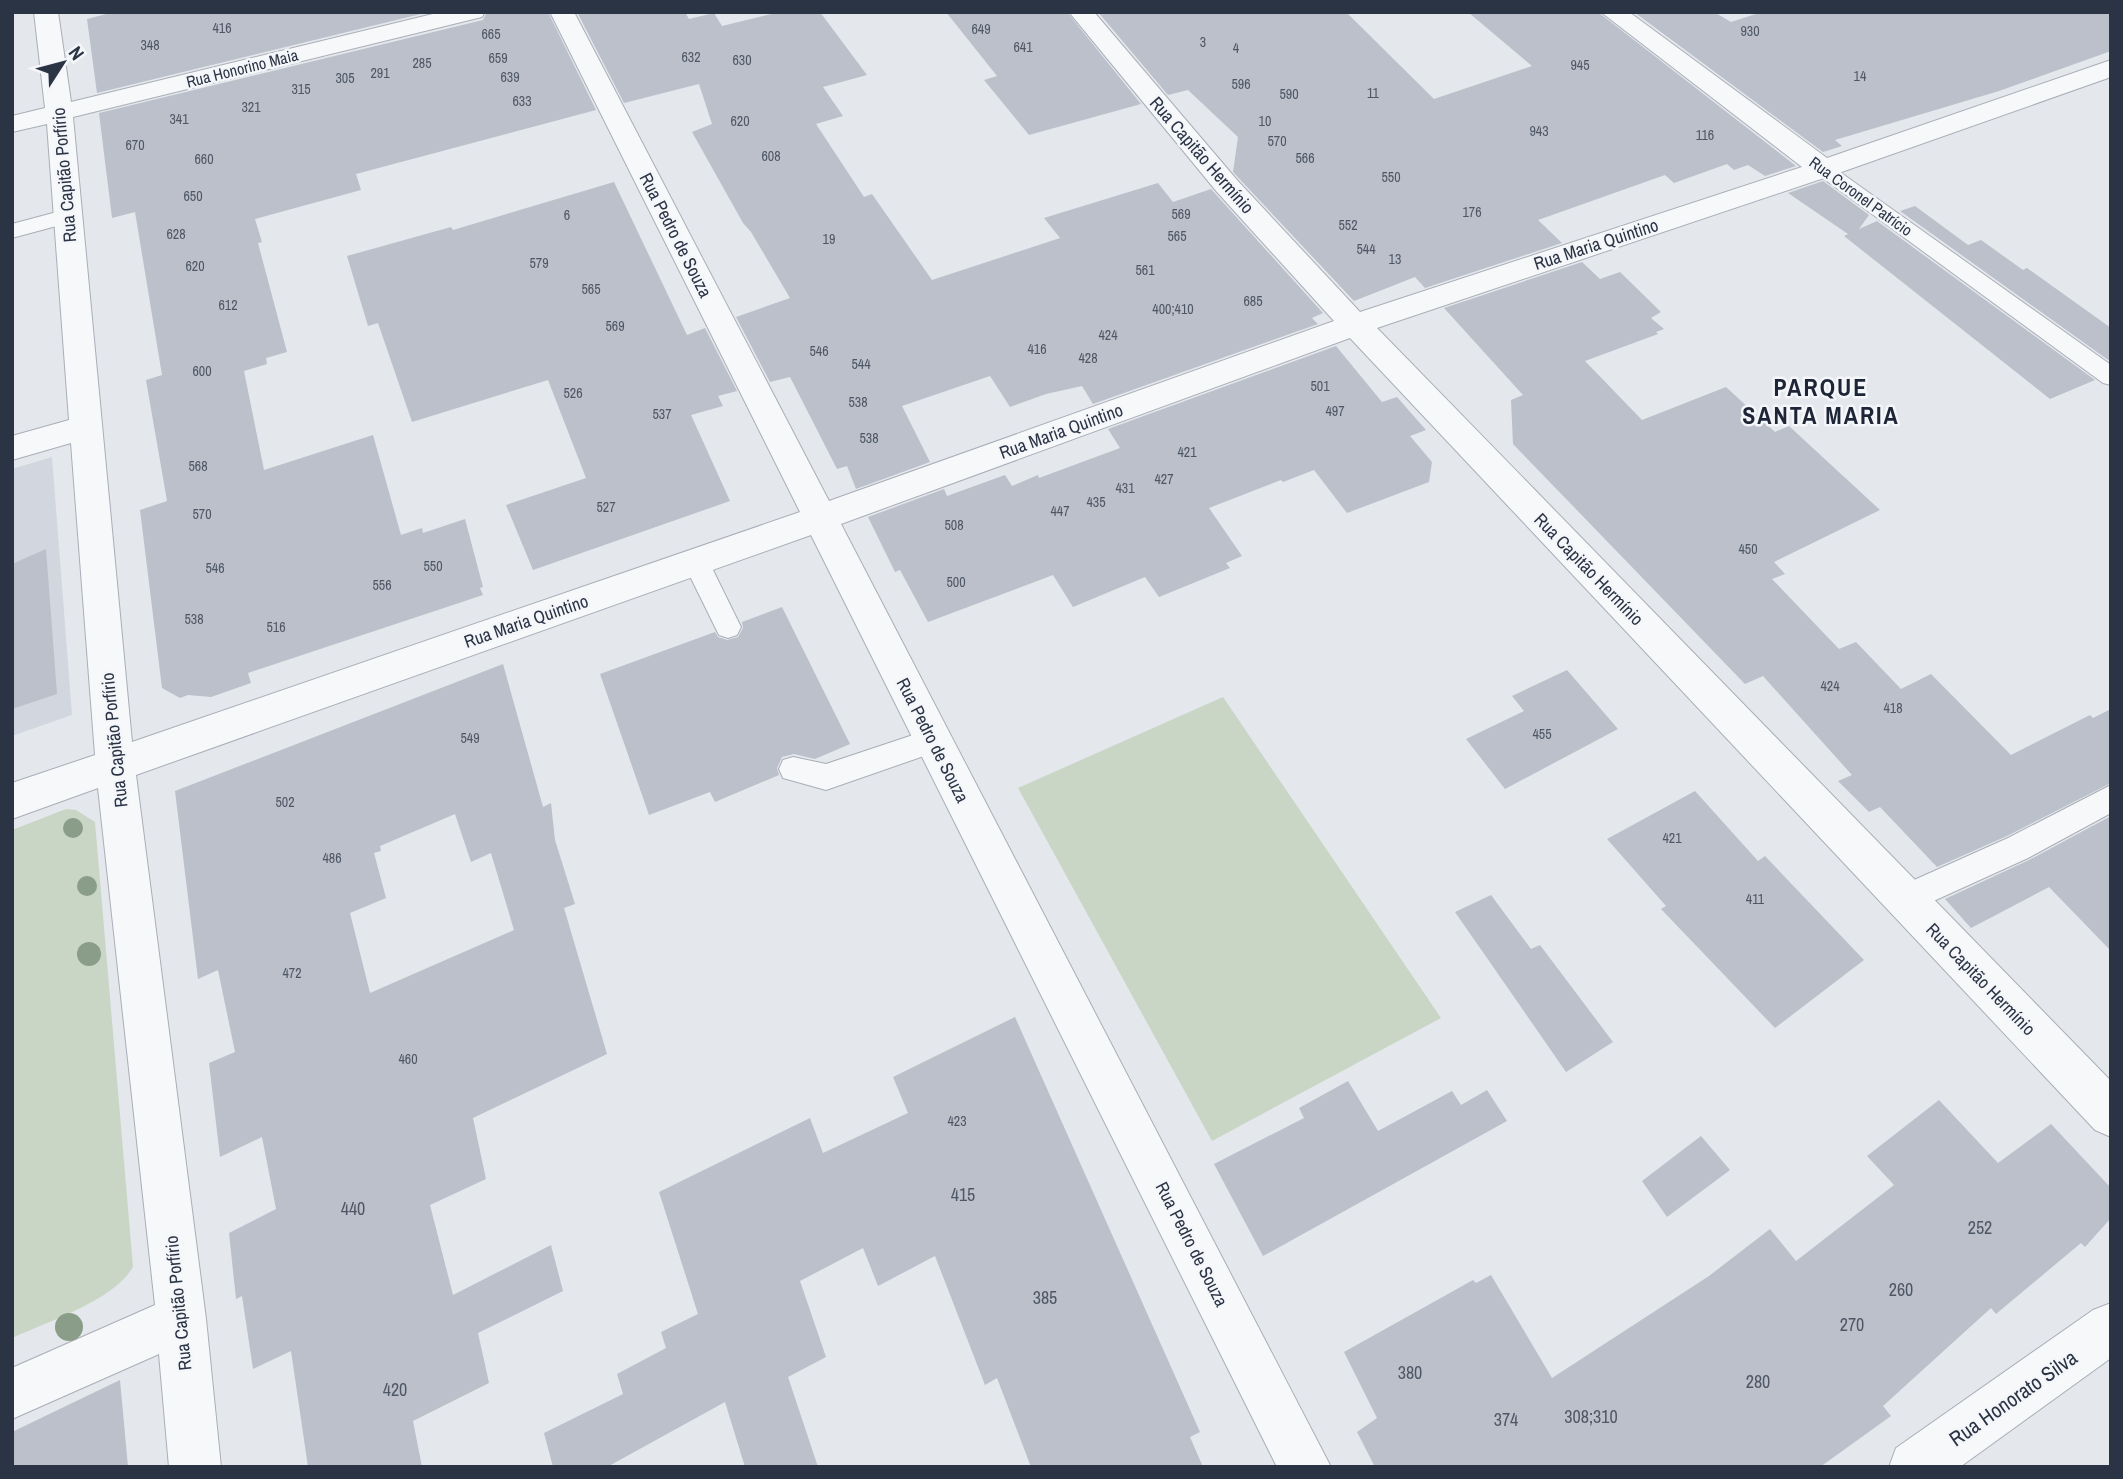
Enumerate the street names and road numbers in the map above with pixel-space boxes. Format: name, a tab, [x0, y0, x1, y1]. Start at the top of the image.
street label: Rua Honorino Maia	[184, 43, 301, 93]
street label: Rua Capitão Hermínio	[1144, 91, 1260, 219]
street label: Rua Capitão Porfírio	[46, 106, 82, 244]
street label: Rua Coronel Patrício	[1805, 151, 1917, 241]
street label: Rua Pedro de Souza	[634, 168, 718, 302]
street label: Rua Maria Quintino	[1530, 212, 1662, 276]
street label: Rua Maria Quintino	[996, 397, 1126, 465]
street label: Rua Capitão Hermínio	[1529, 507, 1649, 631]
street label: Rua Maria Quintino	[461, 588, 591, 654]
street label: Rua Capitão Porfírio	[94, 671, 134, 809]
street label: Rua Pedro de Souza	[891, 673, 975, 807]
street label: Rua Capitão Hermínio	[1921, 917, 2041, 1041]
street label: Rua Pedro de Souza	[1150, 1177, 1234, 1311]
street label: Rua Capitão Porfírio	[158, 1234, 198, 1372]
street label: Rua Honorato Silva	[1943, 1343, 2083, 1453]

